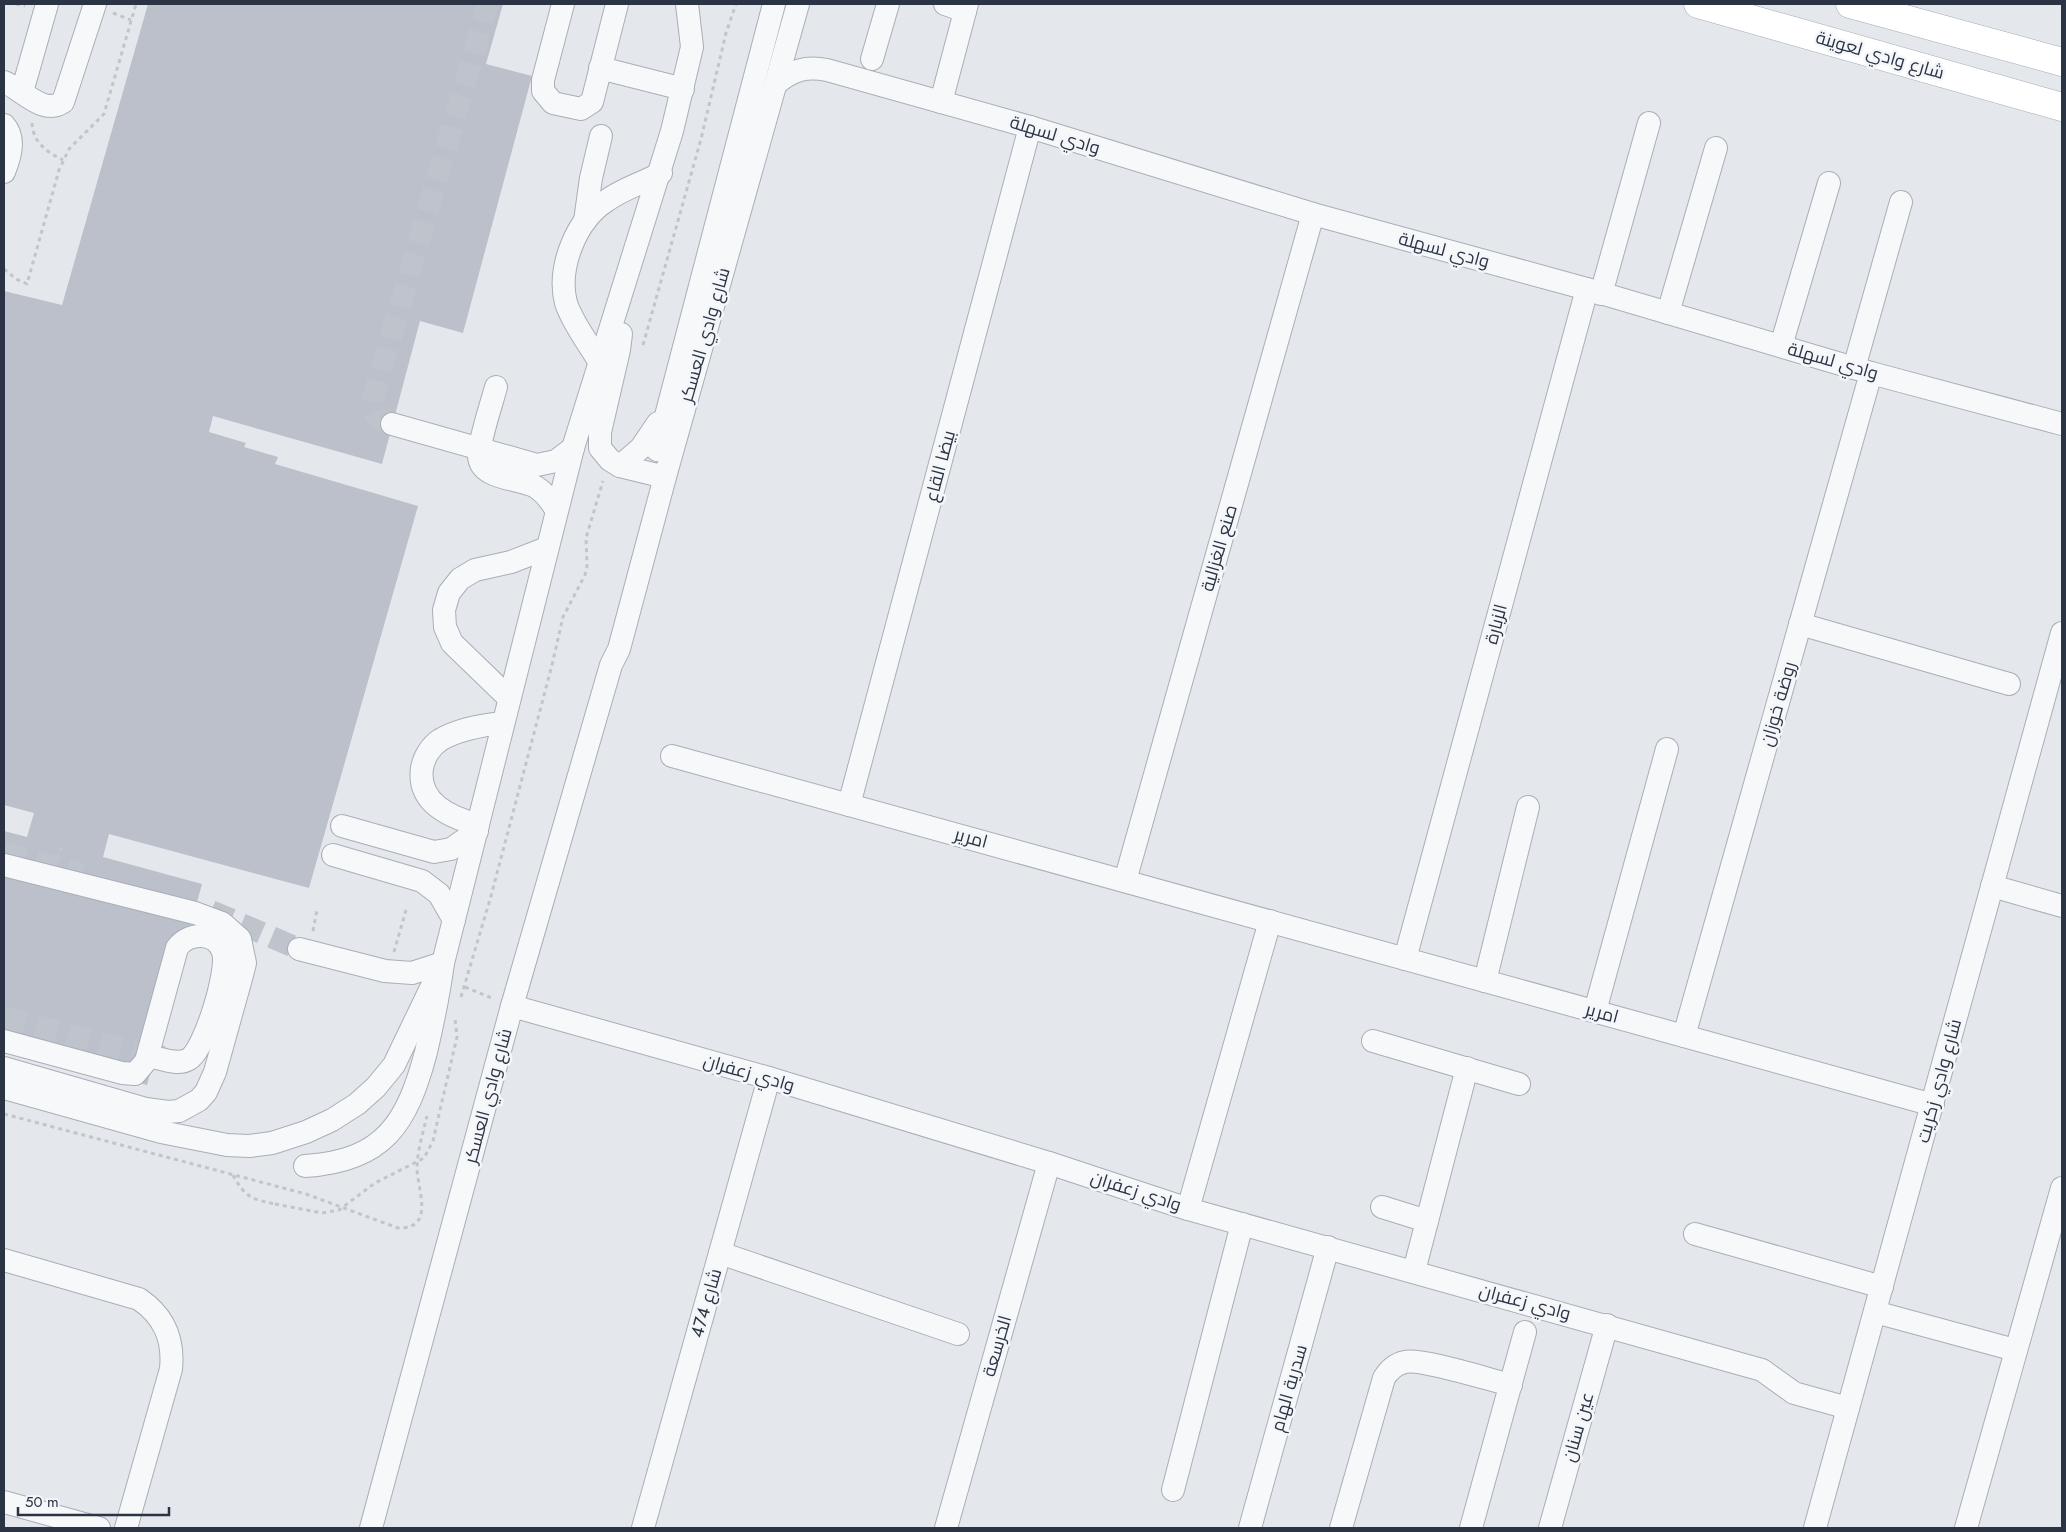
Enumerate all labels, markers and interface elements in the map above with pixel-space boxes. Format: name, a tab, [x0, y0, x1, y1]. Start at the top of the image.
street label: شارع وادي لعوينة	[1812, 24, 1947, 87]
street label: وادي لسهلة	[1006, 109, 1103, 162]
street label: وادي لسهلة	[1395, 225, 1492, 276]
street label: شارع وادي العسكر	[673, 265, 738, 407]
street label: وادي لسهلة	[1784, 336, 1881, 387]
street label: بيضا القاع	[918, 428, 962, 504]
street label: صنع الغزالية	[1194, 502, 1244, 594]
street label: الزبارة	[1478, 601, 1514, 647]
street label: روضة خوزان	[1754, 659, 1802, 749]
street label: امرير	[951, 821, 991, 855]
street label: امرير	[1582, 996, 1622, 1030]
street label: شارع وادي زكريت	[1910, 1016, 1969, 1146]
street label: شارع وادي العسكر	[457, 1025, 520, 1168]
street label: وادي زعفران	[700, 1048, 798, 1099]
street label: وادي زعفران	[1087, 1164, 1185, 1219]
street label: شارع 474	[684, 1265, 728, 1341]
street label: وادي زعفران	[1476, 1277, 1574, 1328]
street label: الخرسعة	[976, 1312, 1018, 1380]
street label: سدرية الهام	[1264, 1341, 1314, 1435]
street label: عين سنان	[1556, 1389, 1600, 1465]
scale bar	[18, 1484, 169, 1516]
text: 50 m	[25, 1491, 59, 1513]

